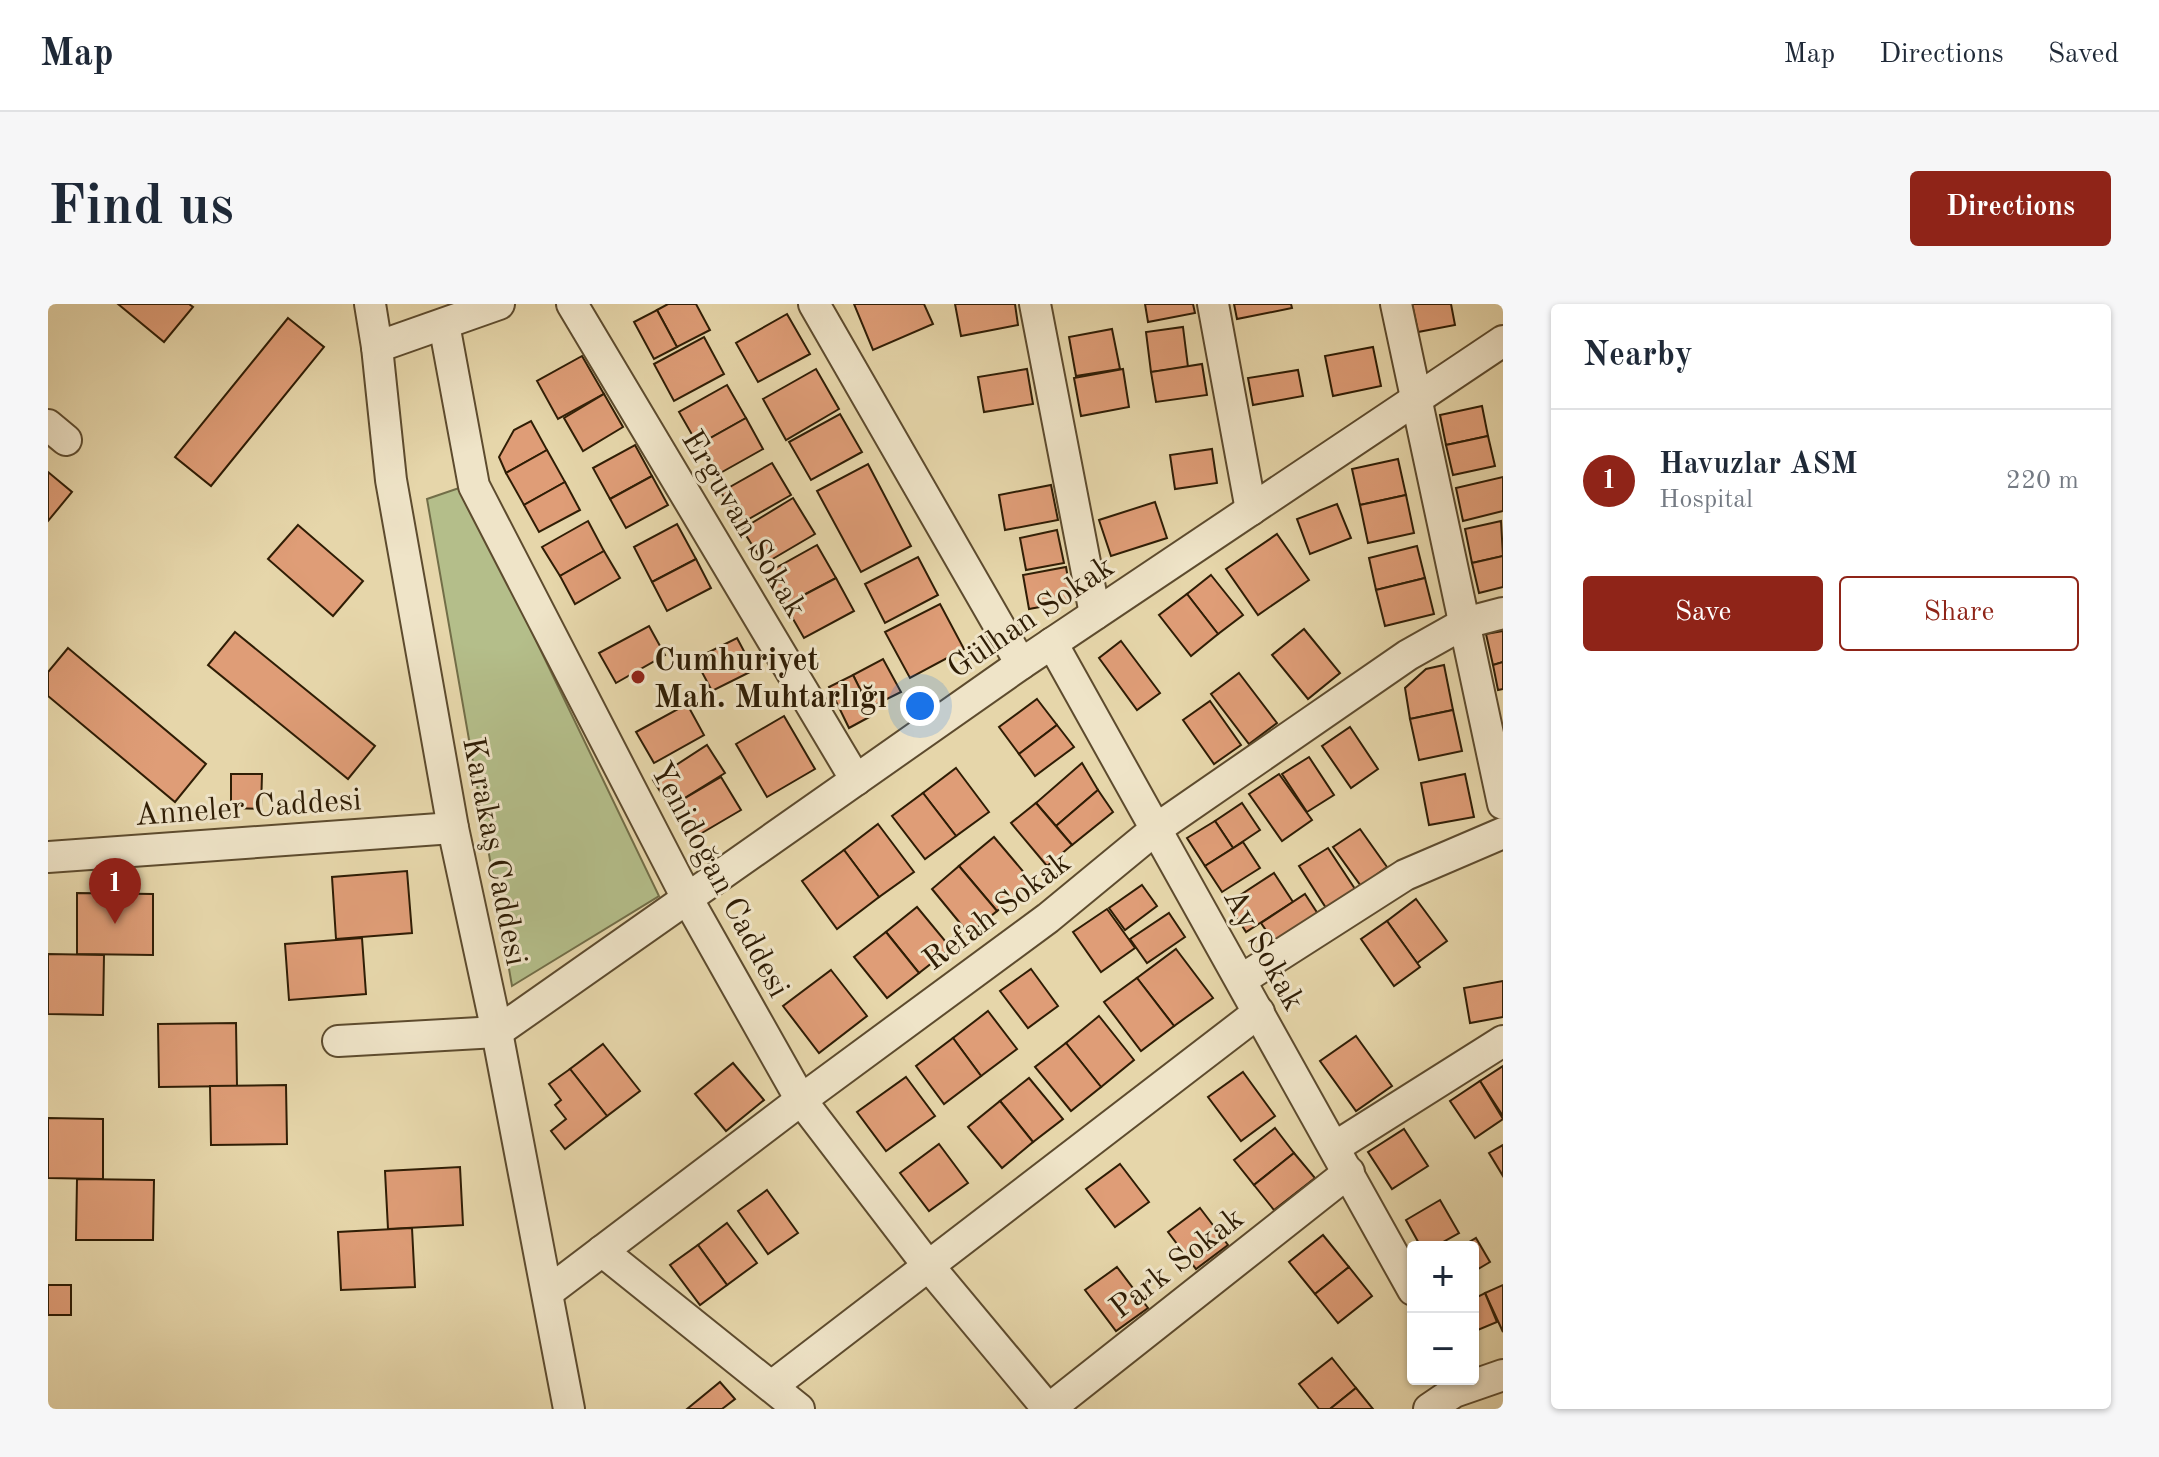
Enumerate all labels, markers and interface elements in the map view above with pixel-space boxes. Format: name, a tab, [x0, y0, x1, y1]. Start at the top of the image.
text: Map	[40, 36, 114, 74]
text: Map	[1783, 41, 1835, 69]
text: Directions	[1879, 41, 2004, 69]
text: Saved	[2048, 41, 2119, 69]
button: Directions	[1910, 171, 2111, 246]
text: Find us	[48, 180, 234, 236]
text: Nearby	[1583, 339, 1693, 373]
street label: Erguvan Sokak	[674, 425, 811, 624]
text: Havuzlar ASM	[1659, 450, 1858, 480]
text: 1	[1601, 468, 1617, 494]
text: 220 m	[2006, 468, 2079, 494]
text: Hospital	[1659, 487, 1753, 513]
street label: Gülhan Sokak	[943, 551, 1121, 686]
button: Save	[1583, 576, 1823, 651]
button: Share	[1839, 576, 2079, 651]
place label: Cumhuriyet Mah. Muhtarlığı	[654, 646, 887, 715]
marker: Cumhuriyet Mah. Muhtarlığı	[629, 668, 647, 686]
your location	[900, 686, 940, 726]
street label: Karakaş Caddesi	[455, 735, 531, 969]
street label: Yenidoğan Caddesi	[643, 757, 794, 1003]
street label: Anneler Caddesi	[134, 785, 363, 833]
street label: Refah Sokak	[918, 847, 1077, 978]
pin: 1	[89, 858, 141, 924]
street label: Ay Sokak	[1216, 884, 1309, 1017]
street label: Park Sokak	[1105, 1203, 1251, 1326]
map controls	[1407, 1241, 1479, 1385]
button: +	[1407, 1241, 1479, 1313]
button: −	[1407, 1313, 1479, 1385]

